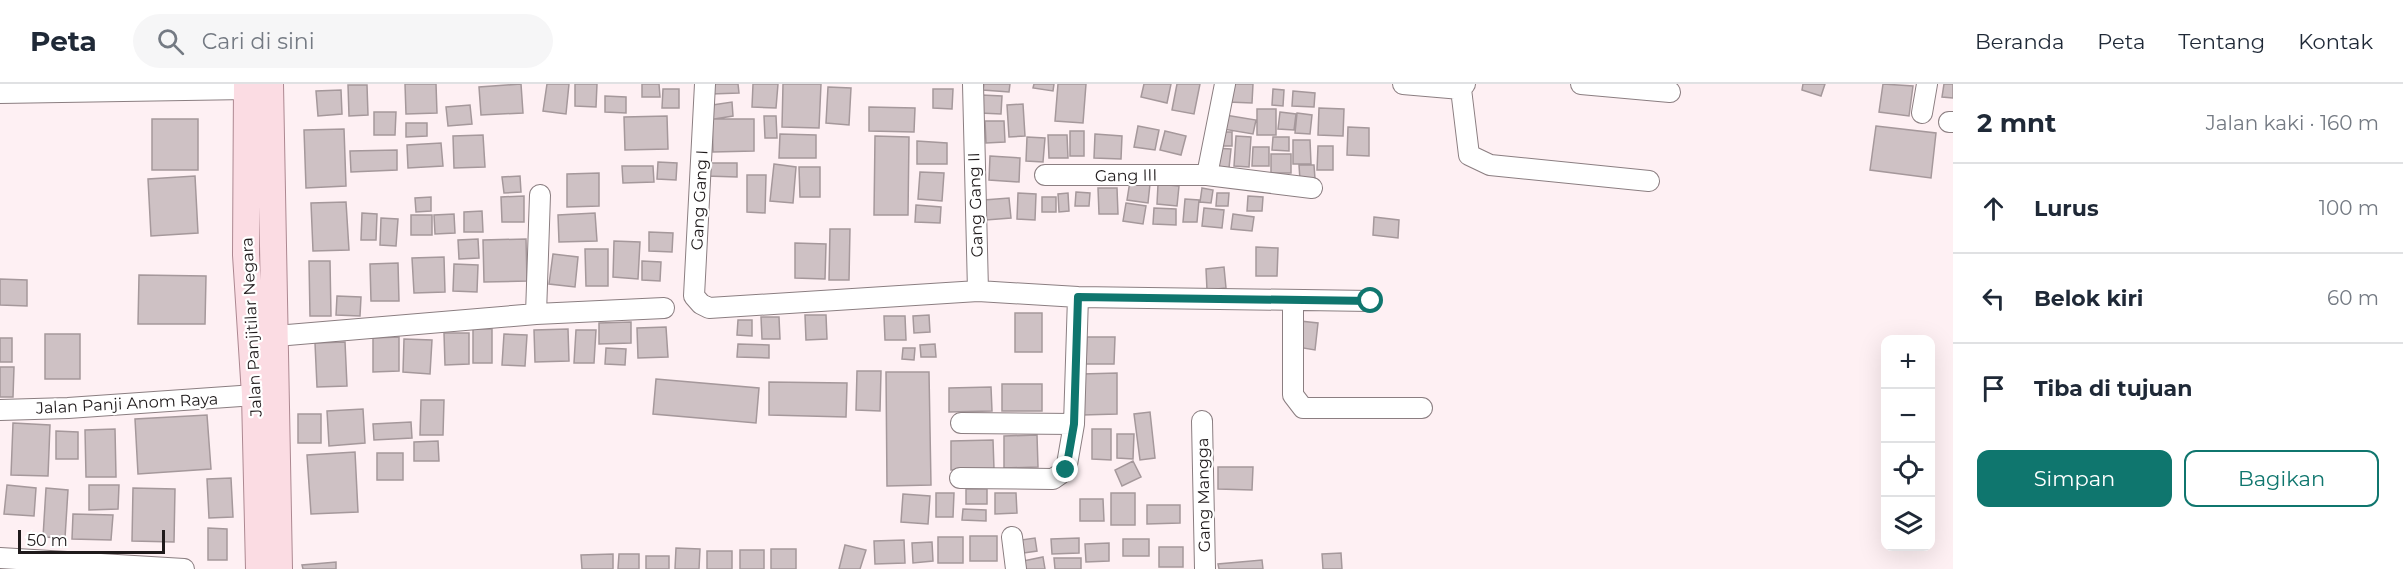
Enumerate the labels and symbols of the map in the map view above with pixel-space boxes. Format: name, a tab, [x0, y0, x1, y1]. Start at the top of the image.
street label: Gang Gang I	[687, 149, 712, 251]
street label: Gang Gang II	[964, 152, 987, 258]
street label: Gang III	[1095, 165, 1157, 186]
street label: Jalan Panjitilar Negara	[237, 237, 266, 418]
route start	[1357, 287, 1383, 313]
street label: Jalan Panji Anom Raya	[34, 389, 219, 418]
street label: Gang Mangga	[1193, 437, 1214, 552]
route end	[1052, 456, 1078, 482]
scale bar	[18, 527, 165, 554]

